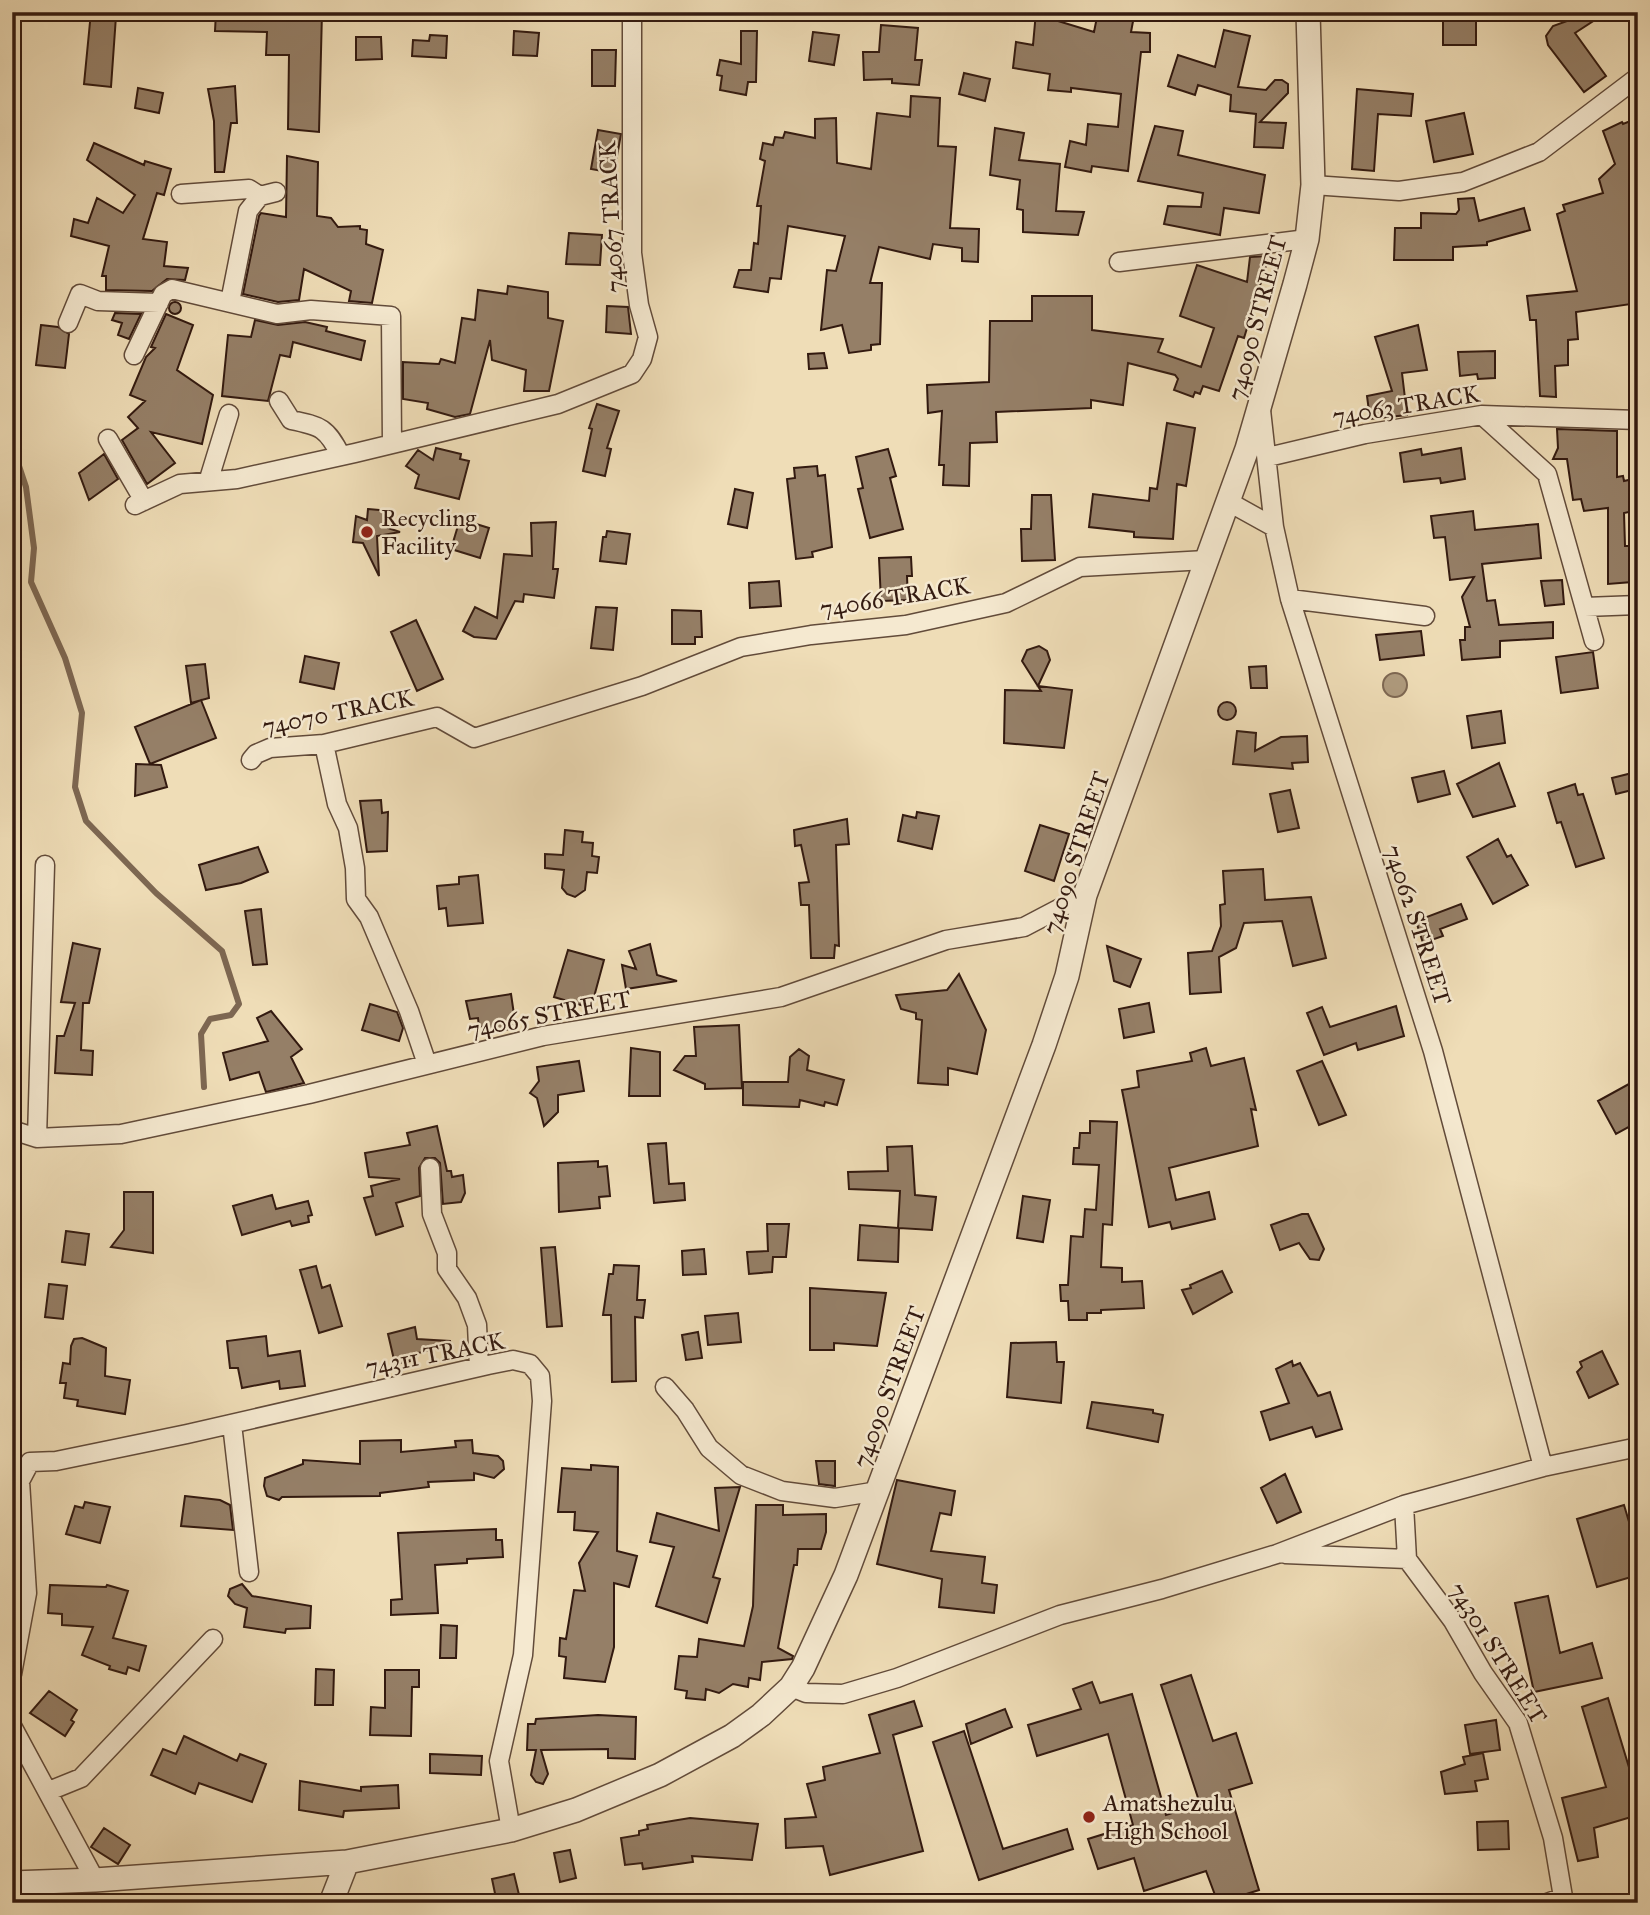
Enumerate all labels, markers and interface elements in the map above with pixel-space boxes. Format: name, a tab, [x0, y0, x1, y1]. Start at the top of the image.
street label: 74067 TRACK	[592, 139, 630, 294]
street label: 74090 STREET	[1221, 232, 1293, 404]
street label: 74063 TRACK	[1330, 378, 1483, 431]
place label: Recycling Facility	[381, 503, 477, 561]
marker: Recycling Facility	[359, 524, 375, 540]
street label: 74066 TRACK	[818, 570, 973, 624]
street label: 74070 TRACK	[260, 682, 417, 741]
street label: 74090 STREET	[1036, 768, 1116, 938]
street label: 74062 STREET	[1378, 841, 1458, 1009]
street label: 74065 STREET	[465, 983, 633, 1045]
street label: 74090 STREET	[846, 1302, 932, 1472]
street label: 74311 TRACK	[363, 1326, 508, 1382]
street label: 74301 STREET	[1442, 1577, 1554, 1729]
place label: Amatshezulu High School	[1102, 1788, 1233, 1846]
marker: Amatshezulu High School	[1081, 1809, 1097, 1825]

